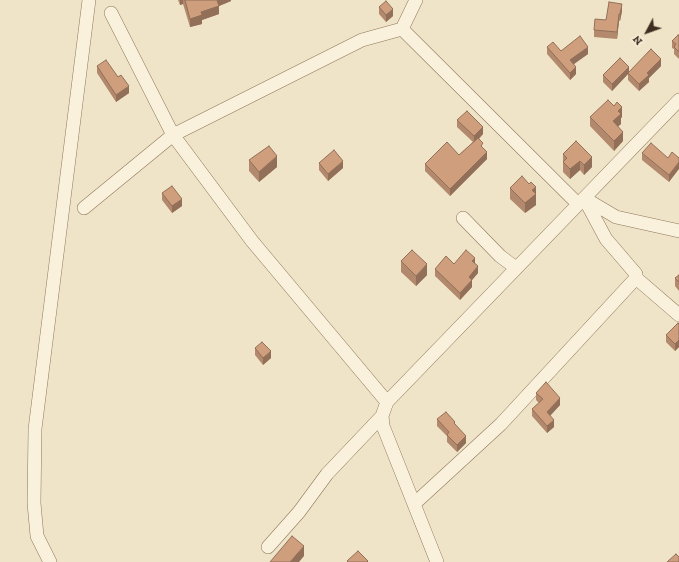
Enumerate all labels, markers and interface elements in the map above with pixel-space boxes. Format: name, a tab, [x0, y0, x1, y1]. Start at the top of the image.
north arrow	[627, 12, 667, 52]
text: N	[630, 33, 645, 48]

